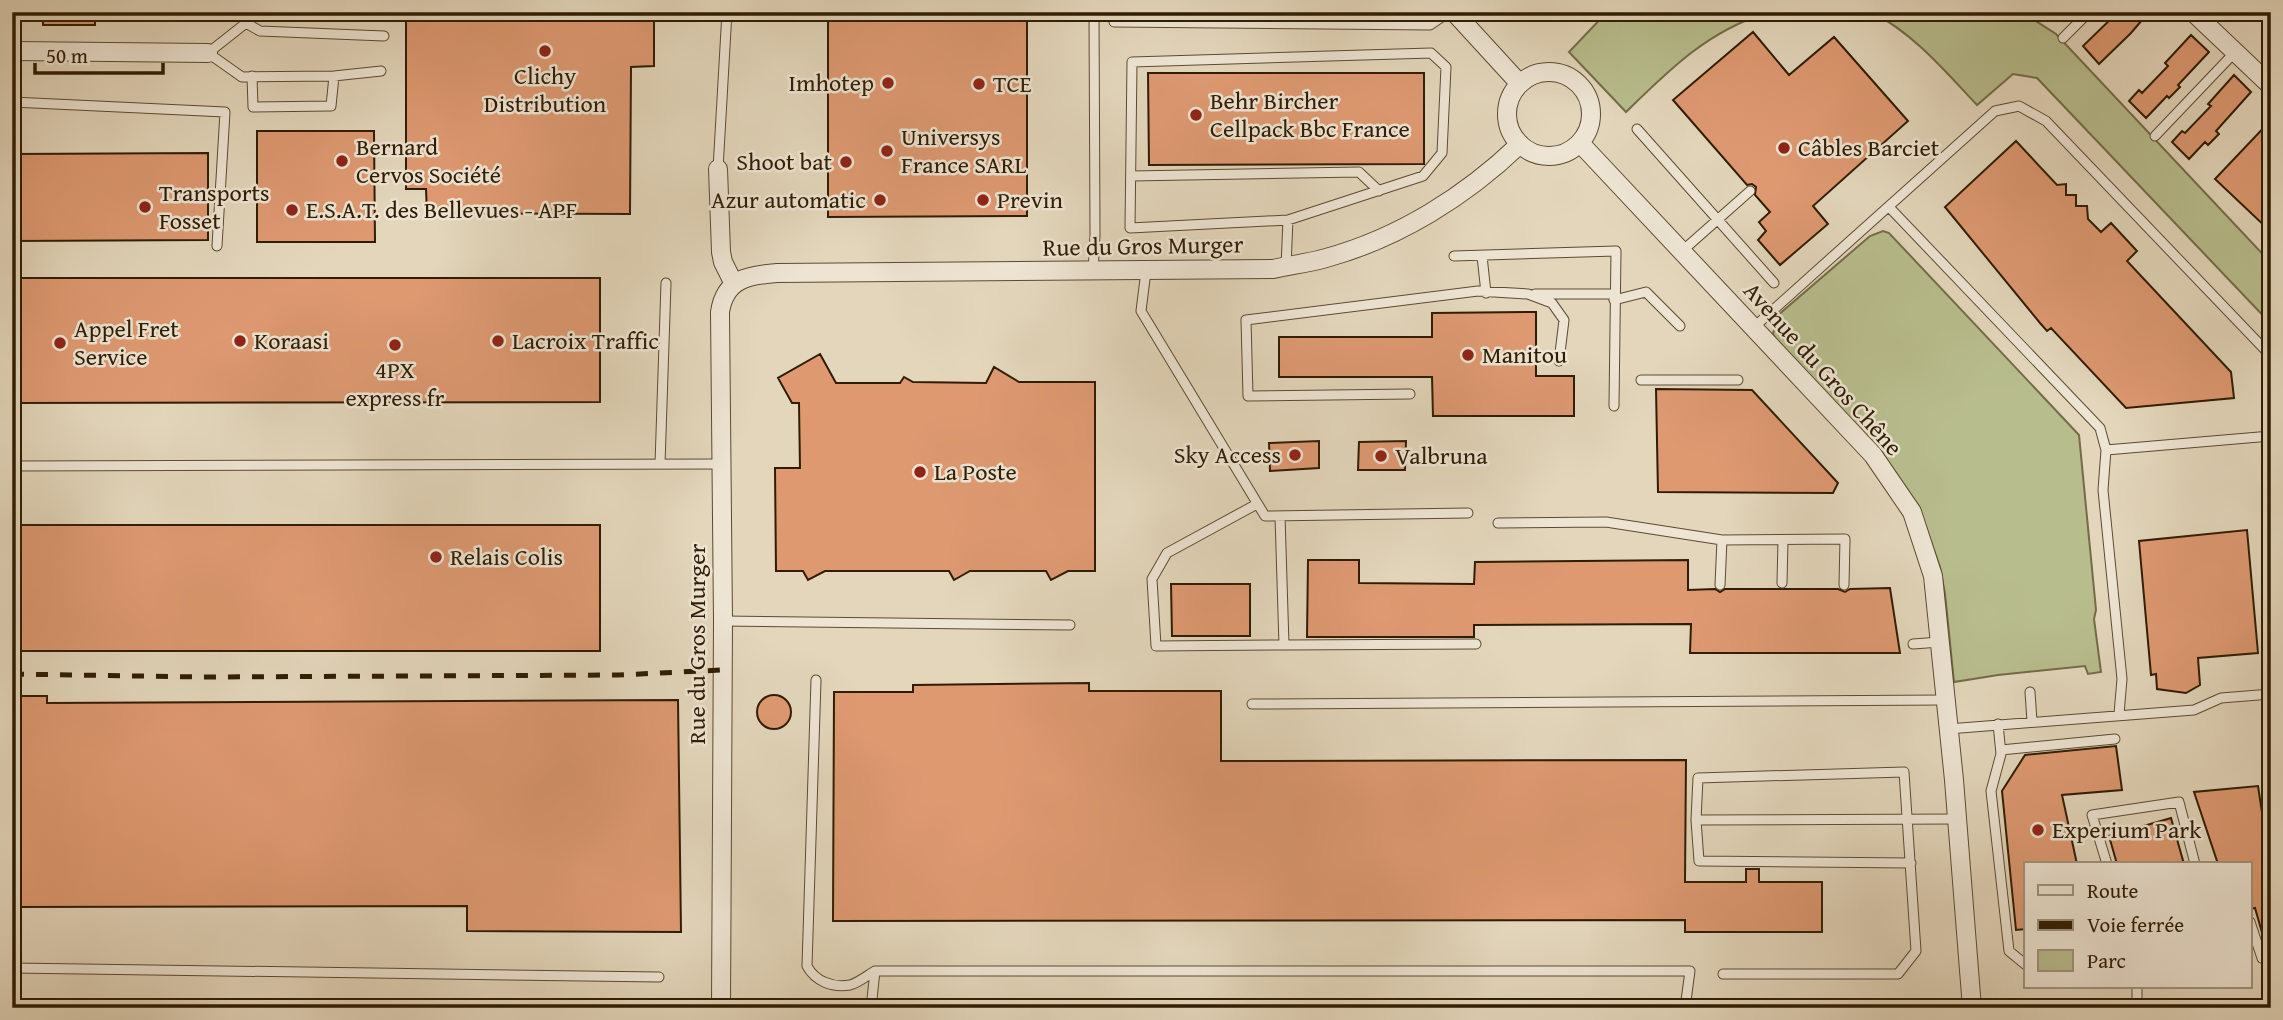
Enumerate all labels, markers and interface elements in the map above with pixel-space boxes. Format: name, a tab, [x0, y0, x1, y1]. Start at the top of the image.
scale bar	[35, 32, 163, 76]
text: 50 m	[46, 40, 88, 71]
marker: Clichy Distribution	[537, 43, 553, 59]
place label: Clichy Distribution	[484, 58, 607, 121]
place label: Imhotep	[789, 65, 874, 100]
place label: TCE	[993, 66, 1032, 101]
marker: Imhotep	[880, 75, 896, 91]
marker: TCE	[971, 76, 987, 92]
place label: Behr Bircher Cellpack Bbc France	[1210, 83, 1410, 146]
marker: Behr Bircher Cellpack Bbc France	[1188, 107, 1204, 123]
place label: Universys France SARL	[901, 119, 1026, 182]
place label: Bernard Cervos Société	[356, 129, 501, 192]
place label: Câbles Barciet	[1798, 130, 1940, 165]
marker: Câbles Barciet	[1776, 140, 1792, 156]
marker: Universys France SARL	[879, 143, 895, 159]
place label: Shoot bat	[736, 144, 833, 179]
marker: Bernard Cervos Société	[334, 153, 350, 169]
marker: Shoot bat	[838, 154, 854, 170]
place label: Transports Fosset	[159, 175, 270, 238]
place label: Azur automatic	[711, 182, 866, 217]
place label: Previn	[997, 182, 1063, 217]
place label: E.S.A.T. des Bellevues - APF	[306, 192, 577, 227]
marker: Azur automatic	[872, 192, 888, 208]
marker: Previn	[975, 192, 991, 208]
marker: Transports Fosset	[137, 199, 153, 215]
marker: E.S.A.T. des Bellevues - APF	[284, 202, 300, 218]
street label: Rue du Gros Murger	[1042, 226, 1244, 265]
street label: Avenue du Gros Chêne	[1736, 274, 1911, 463]
place label: Appel Fret Service	[74, 311, 179, 374]
place label: Koraasi	[254, 323, 329, 358]
place label: Lacroix Traffic	[512, 323, 659, 358]
marker: Koraasi	[232, 333, 248, 349]
marker: Lacroix Traffic	[490, 333, 506, 349]
marker: Appel Fret Service	[52, 335, 68, 351]
marker: 4PX express fr	[387, 337, 403, 353]
place label: Manitou	[1482, 337, 1567, 372]
marker: Manitou	[1460, 347, 1476, 363]
place label: 4PX express fr	[346, 352, 445, 415]
place label: Sky Access	[1174, 437, 1281, 472]
place label: Valbruna	[1395, 438, 1488, 473]
marker: Sky Access	[1287, 447, 1303, 463]
marker: Valbruna	[1373, 448, 1389, 464]
place label: La Poste	[934, 454, 1017, 489]
marker: La Poste	[912, 464, 928, 480]
place label: Relais Colis	[450, 539, 563, 574]
street label: Rue du Gros Murger	[679, 543, 714, 744]
marker: Relais Colis	[428, 549, 444, 565]
place label: Experium Park	[2052, 812, 2202, 847]
marker: Experium Park	[2030, 822, 2046, 838]
legend	[2024, 862, 2252, 988]
text: Route	[2087, 875, 2139, 906]
text: Voie ferrée	[2087, 909, 2184, 940]
text: Parc	[2087, 945, 2126, 976]

